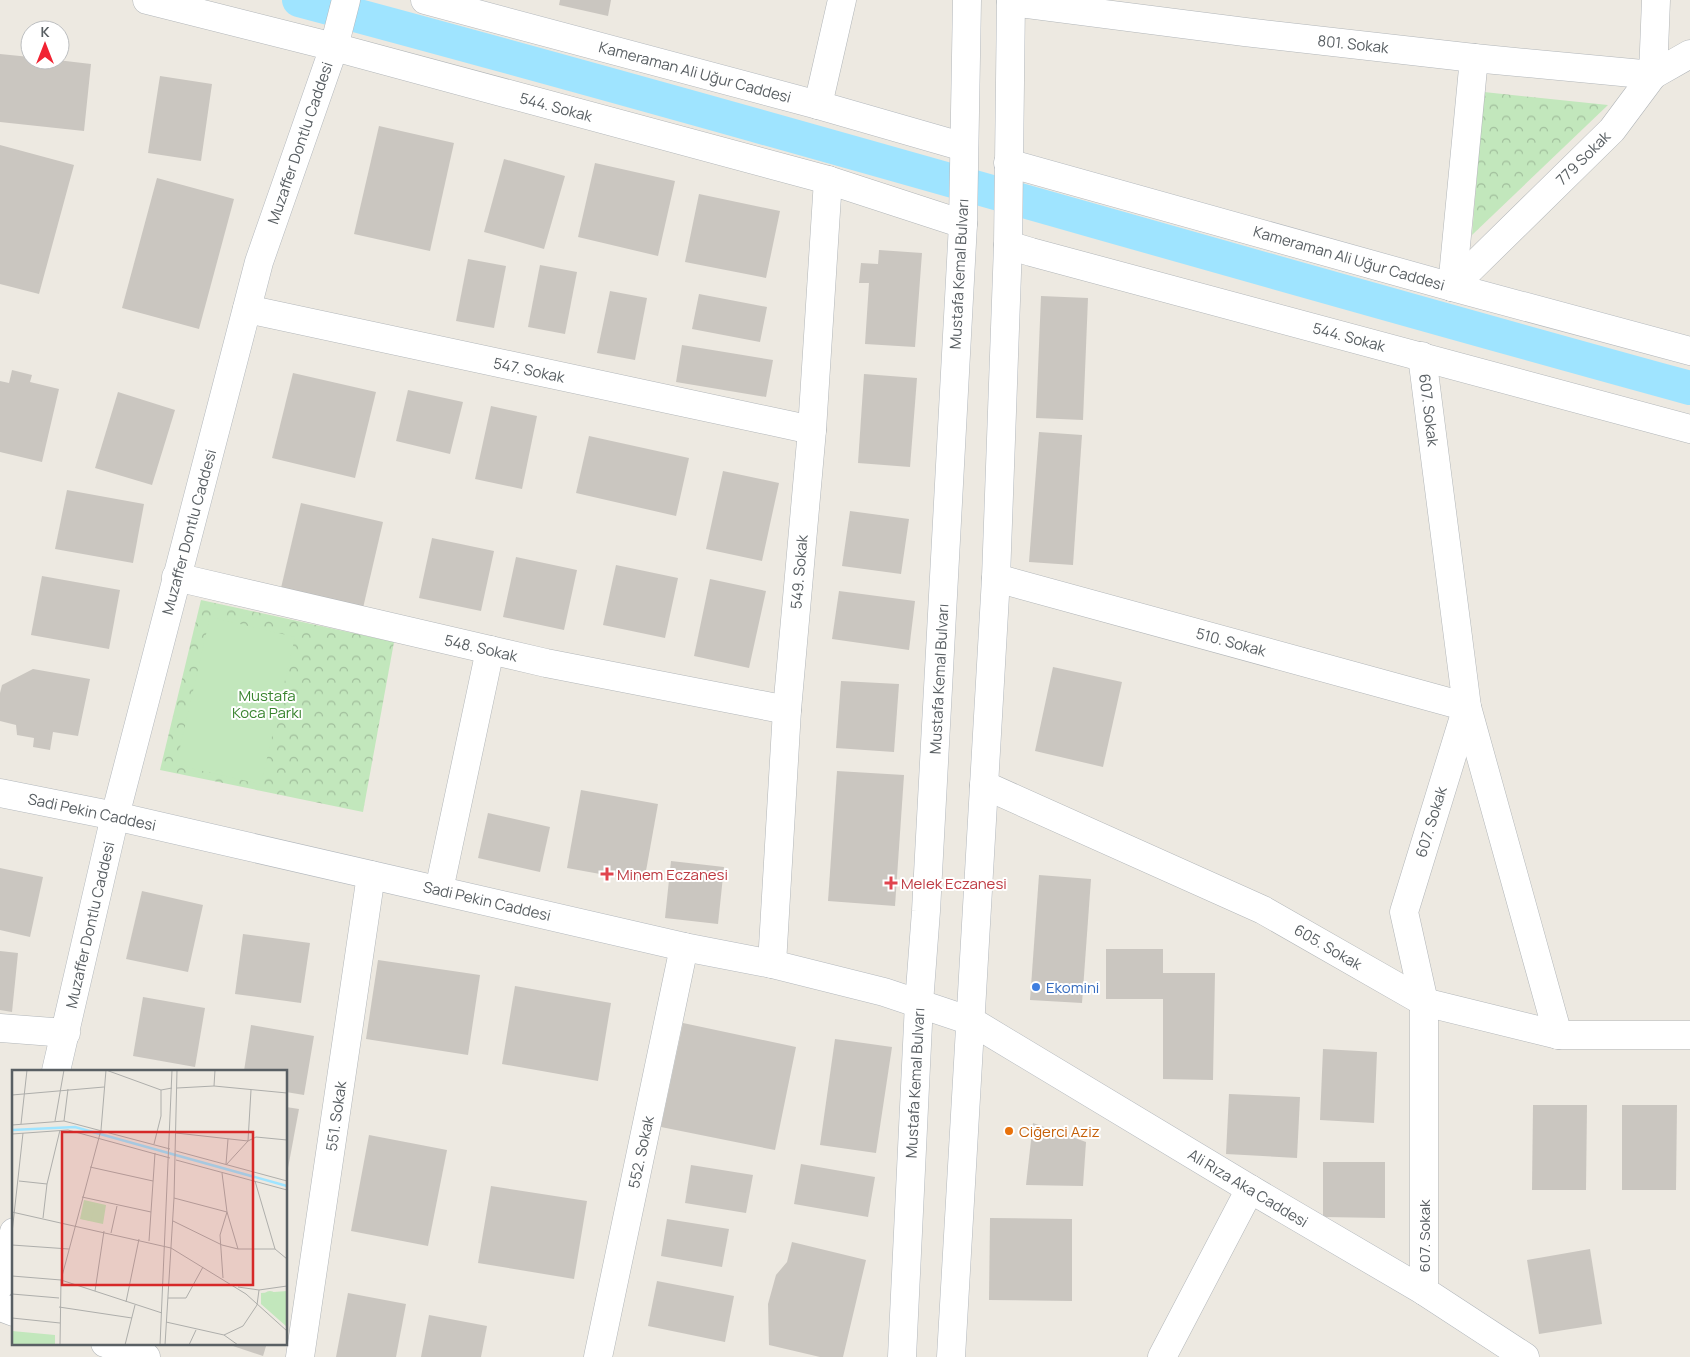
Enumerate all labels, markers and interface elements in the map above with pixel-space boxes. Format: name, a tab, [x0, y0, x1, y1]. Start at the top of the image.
north arrow	[20, 20, 70, 70]
text: K	[40, 22, 50, 41]
street label: 801. Sokak	[1316, 30, 1390, 58]
street label: Kameraman Ali Uğur Caddesi	[597, 36, 793, 108]
street label: Muzaffer Dontlu Caddesi	[262, 59, 338, 227]
street label: 544. Sokak	[517, 87, 595, 127]
street label: 779 Sokak	[1551, 126, 1615, 190]
street label: Mustafa Kemal Bulvarı	[945, 198, 973, 350]
street label: Kameraman Ali Uğur Caddesi	[1251, 221, 1447, 295]
street label: 544. Sokak	[1310, 317, 1388, 357]
street label: 547. Sokak	[492, 352, 567, 388]
street label: 607. Sokak	[1414, 372, 1444, 448]
street label: Muzaffer Dontlu Caddesi	[157, 447, 221, 617]
street label: 549. Sokak	[785, 533, 813, 610]
street label: Mustafa Kemal Bulvarı	[925, 603, 953, 755]
street label: 510. Sokak	[1194, 623, 1269, 662]
street label: 548. Sokak	[442, 629, 520, 667]
park label: Mustafa Koca Parkı	[232, 685, 302, 723]
street label: 607. Sokak	[1410, 783, 1452, 860]
street label: Sadi Pekin Caddesi	[26, 788, 158, 836]
street label: Muzaffer Dontlu Caddesi	[61, 840, 119, 1010]
place label: Minem Eczanesi	[617, 864, 728, 885]
marker: Minem Eczanesi	[601, 868, 613, 880]
place label: Melek Eczanesi	[901, 873, 1007, 894]
street label: Sadi Pekin Caddesi	[421, 876, 553, 926]
marker: Melek Eczanesi	[885, 877, 897, 889]
street label: 605. Sokak	[1290, 919, 1366, 975]
place label: Ekomini	[1046, 977, 1099, 998]
marker: Ekomini	[1030, 981, 1042, 993]
street label: Mustafa Kemal Bulvarı	[901, 1007, 929, 1159]
inset map	[12, 1070, 288, 1344]
street label: 551. Sokak	[321, 1079, 351, 1152]
street label: 552. Sokak	[623, 1113, 659, 1190]
place label: Ciğerci Aziz	[1019, 1121, 1100, 1142]
marker: Ciğerci Aziz	[1003, 1125, 1015, 1137]
street label: Ali Rıza Aka Caddesi	[1184, 1144, 1312, 1232]
street label: 607. Sokak	[1414, 1199, 1435, 1273]

